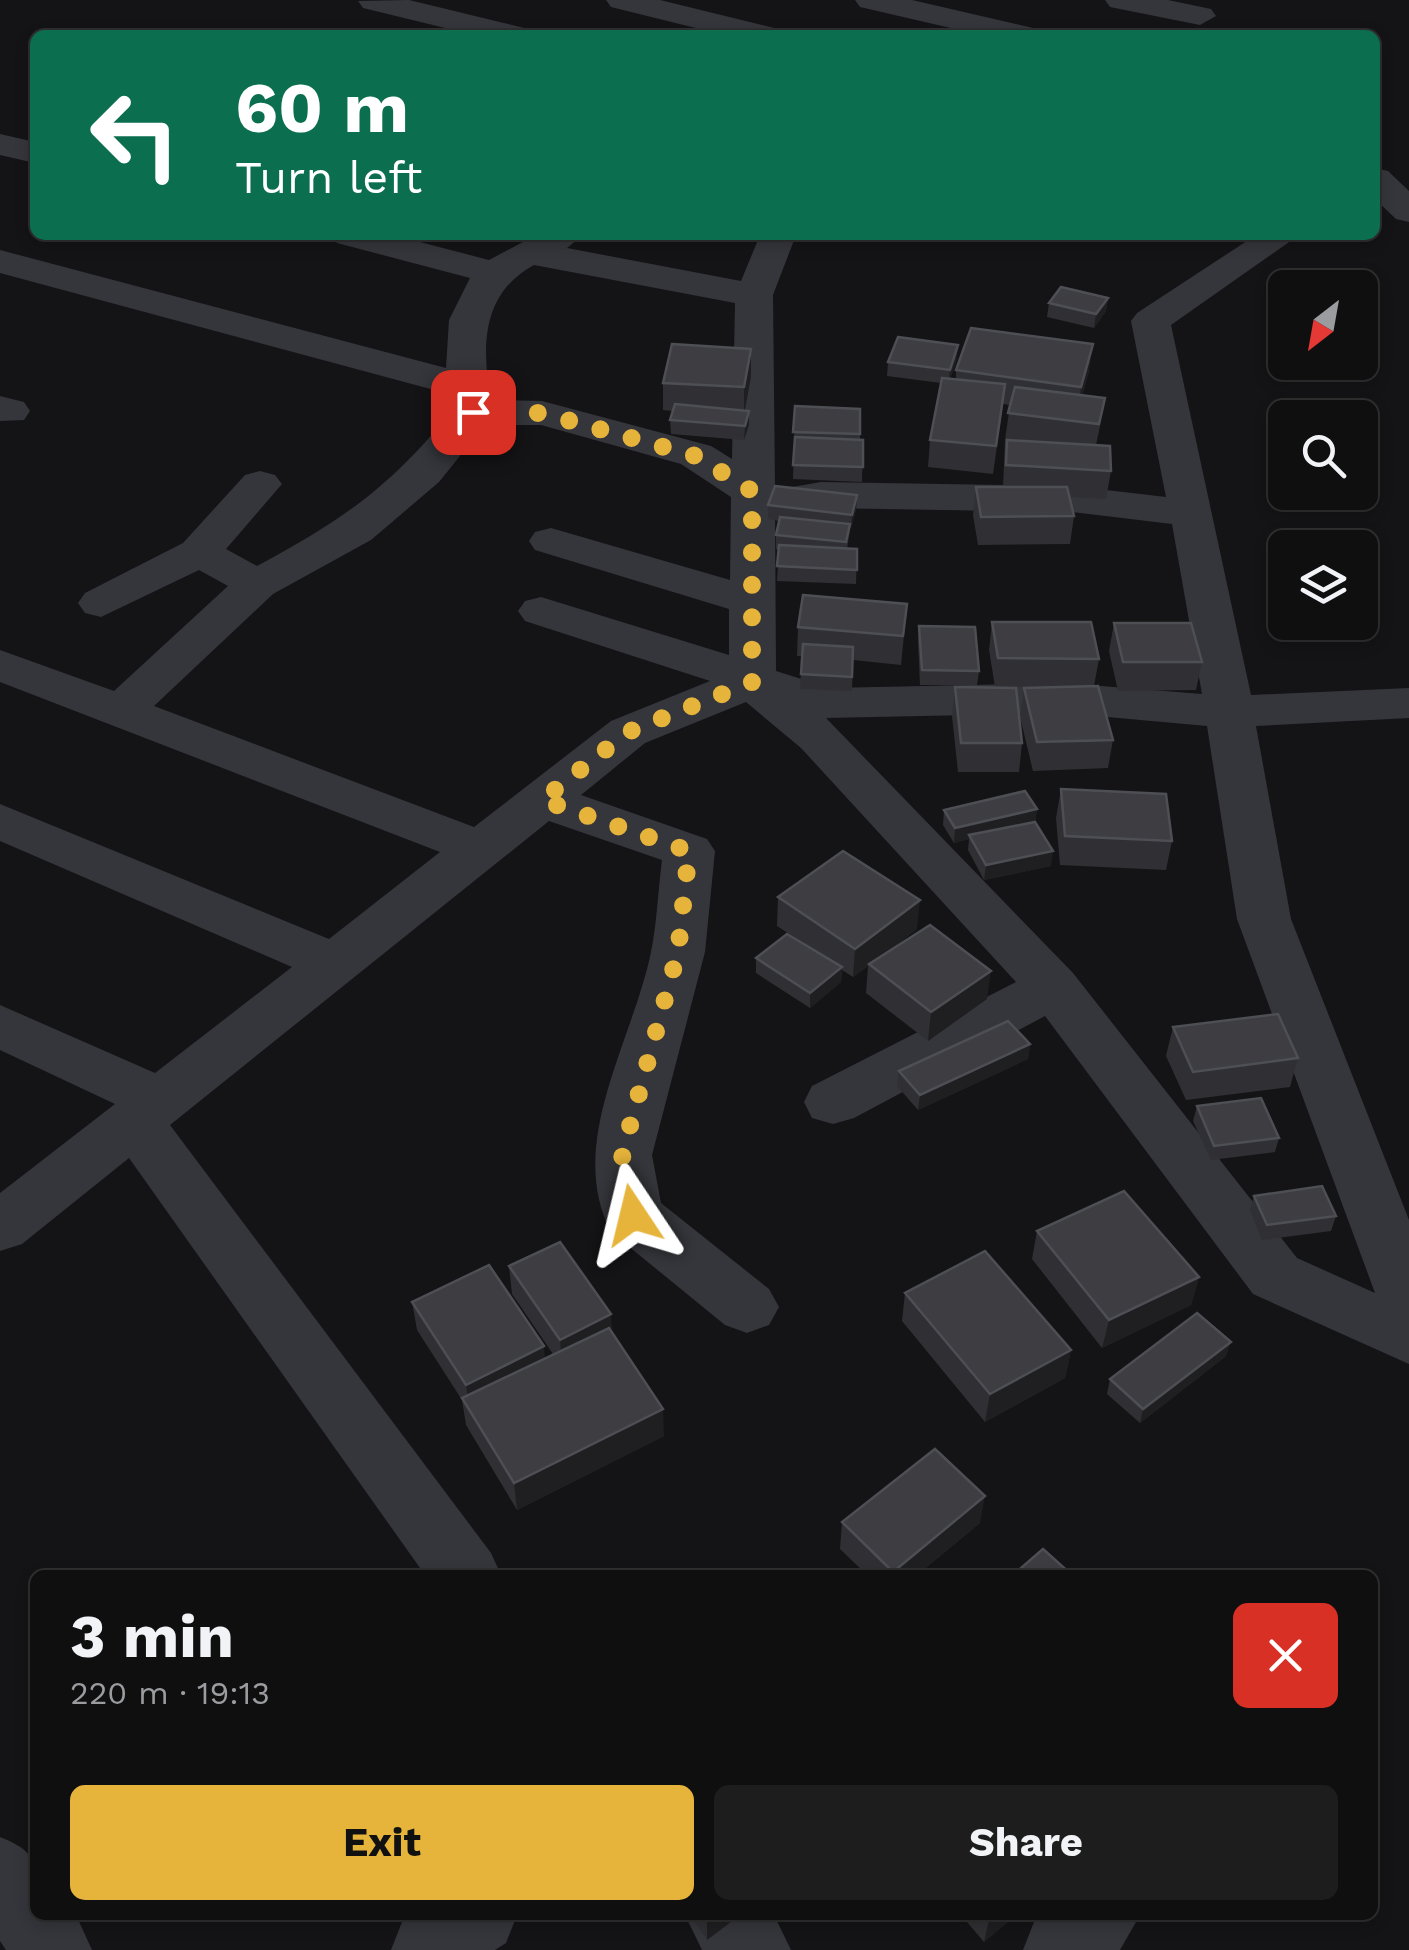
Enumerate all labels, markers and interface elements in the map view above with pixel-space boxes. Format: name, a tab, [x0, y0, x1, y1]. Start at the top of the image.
text: 60 m	[235, 67, 409, 149]
icon: left	[70, 70, 200, 200]
text: Turn left	[235, 151, 422, 204]
north arrow	[1268, 270, 1378, 380]
map controls	[1268, 270, 1378, 640]
pin	[431, 370, 516, 455]
icon: arrive	[446, 385, 501, 440]
button: search	[1268, 400, 1378, 510]
button: layers	[1268, 530, 1378, 640]
position arrow	[581, 1163, 685, 1267]
text: 3 min	[70, 1601, 234, 1672]
button: close	[1233, 1603, 1338, 1708]
text: 220 m · 19:13	[70, 1674, 270, 1712]
button: Exit	[70, 1785, 694, 1900]
button: Share	[714, 1785, 1338, 1900]

